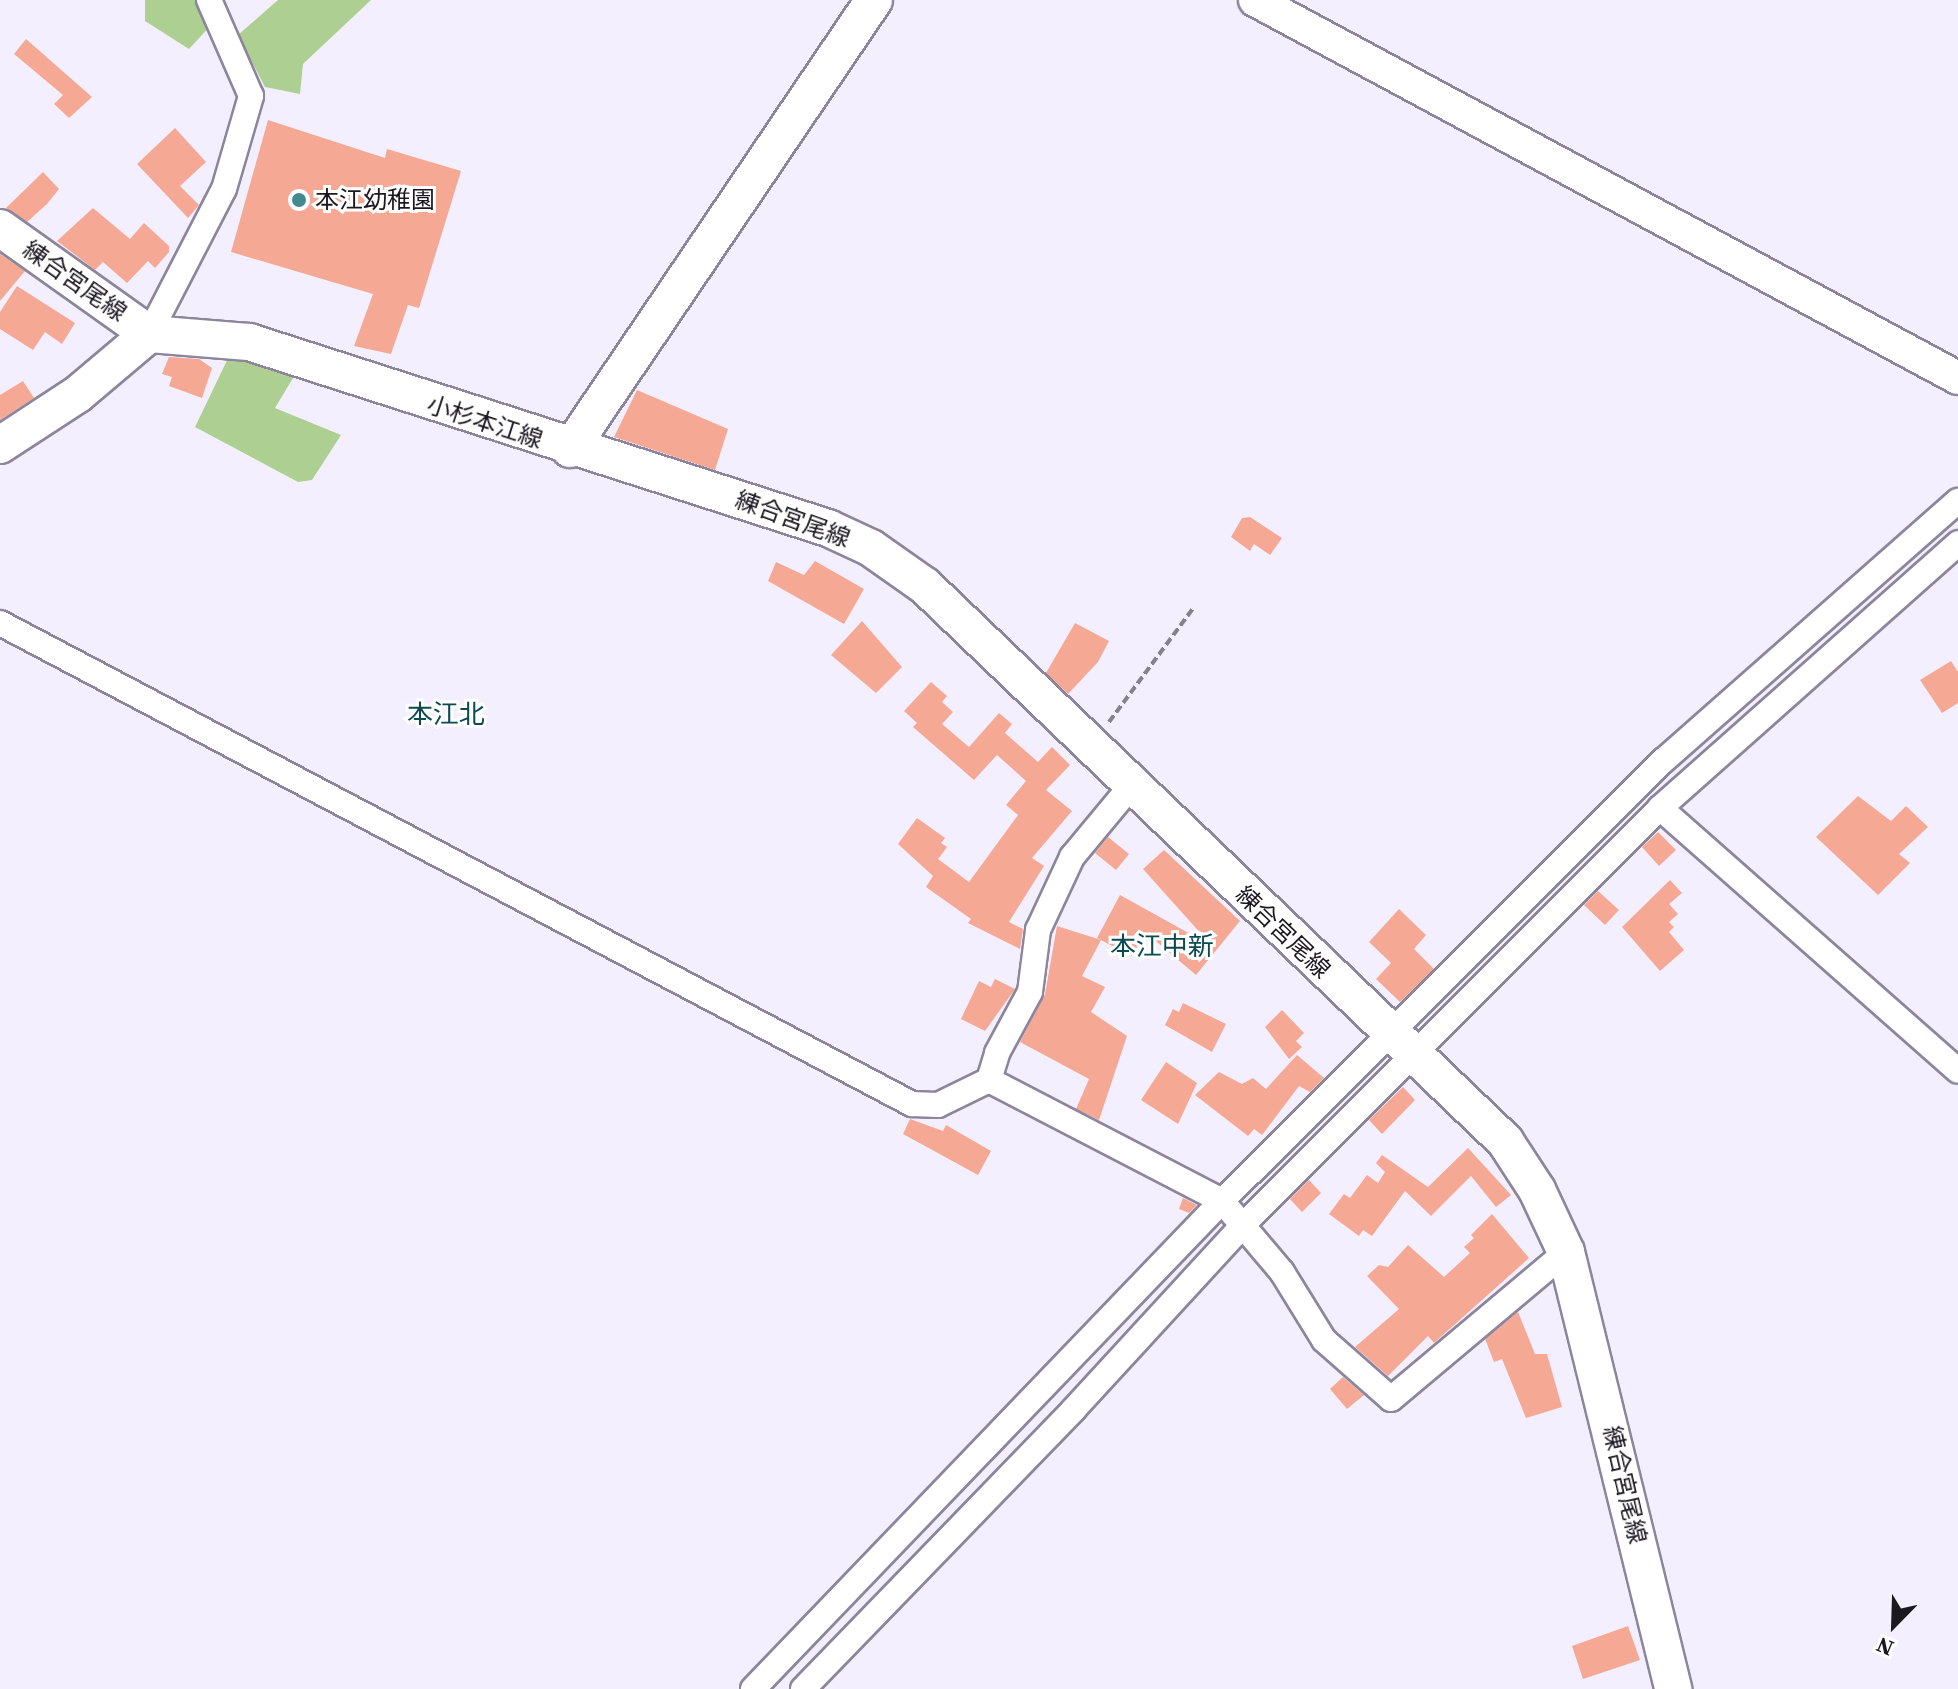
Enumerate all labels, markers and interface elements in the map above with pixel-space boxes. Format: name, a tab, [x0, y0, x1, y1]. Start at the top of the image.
place label: 本江幼稚園	[315, 186, 435, 214]
marker: 本江幼稚園	[290, 191, 308, 209]
street label: 練合宮尾線	[18, 235, 132, 327]
street label: 小杉本江線	[423, 390, 547, 454]
street label: 練合宮尾線	[732, 485, 854, 553]
district label: 本江北	[407, 699, 485, 731]
street label: 練合宮尾線	[1230, 880, 1336, 984]
district label: 本江中新	[1110, 931, 1214, 963]
street label: 練合宮尾線	[1597, 1423, 1653, 1547]
north arrow	[1854, 1585, 1934, 1665]
text: N	[1871, 1630, 1898, 1664]

